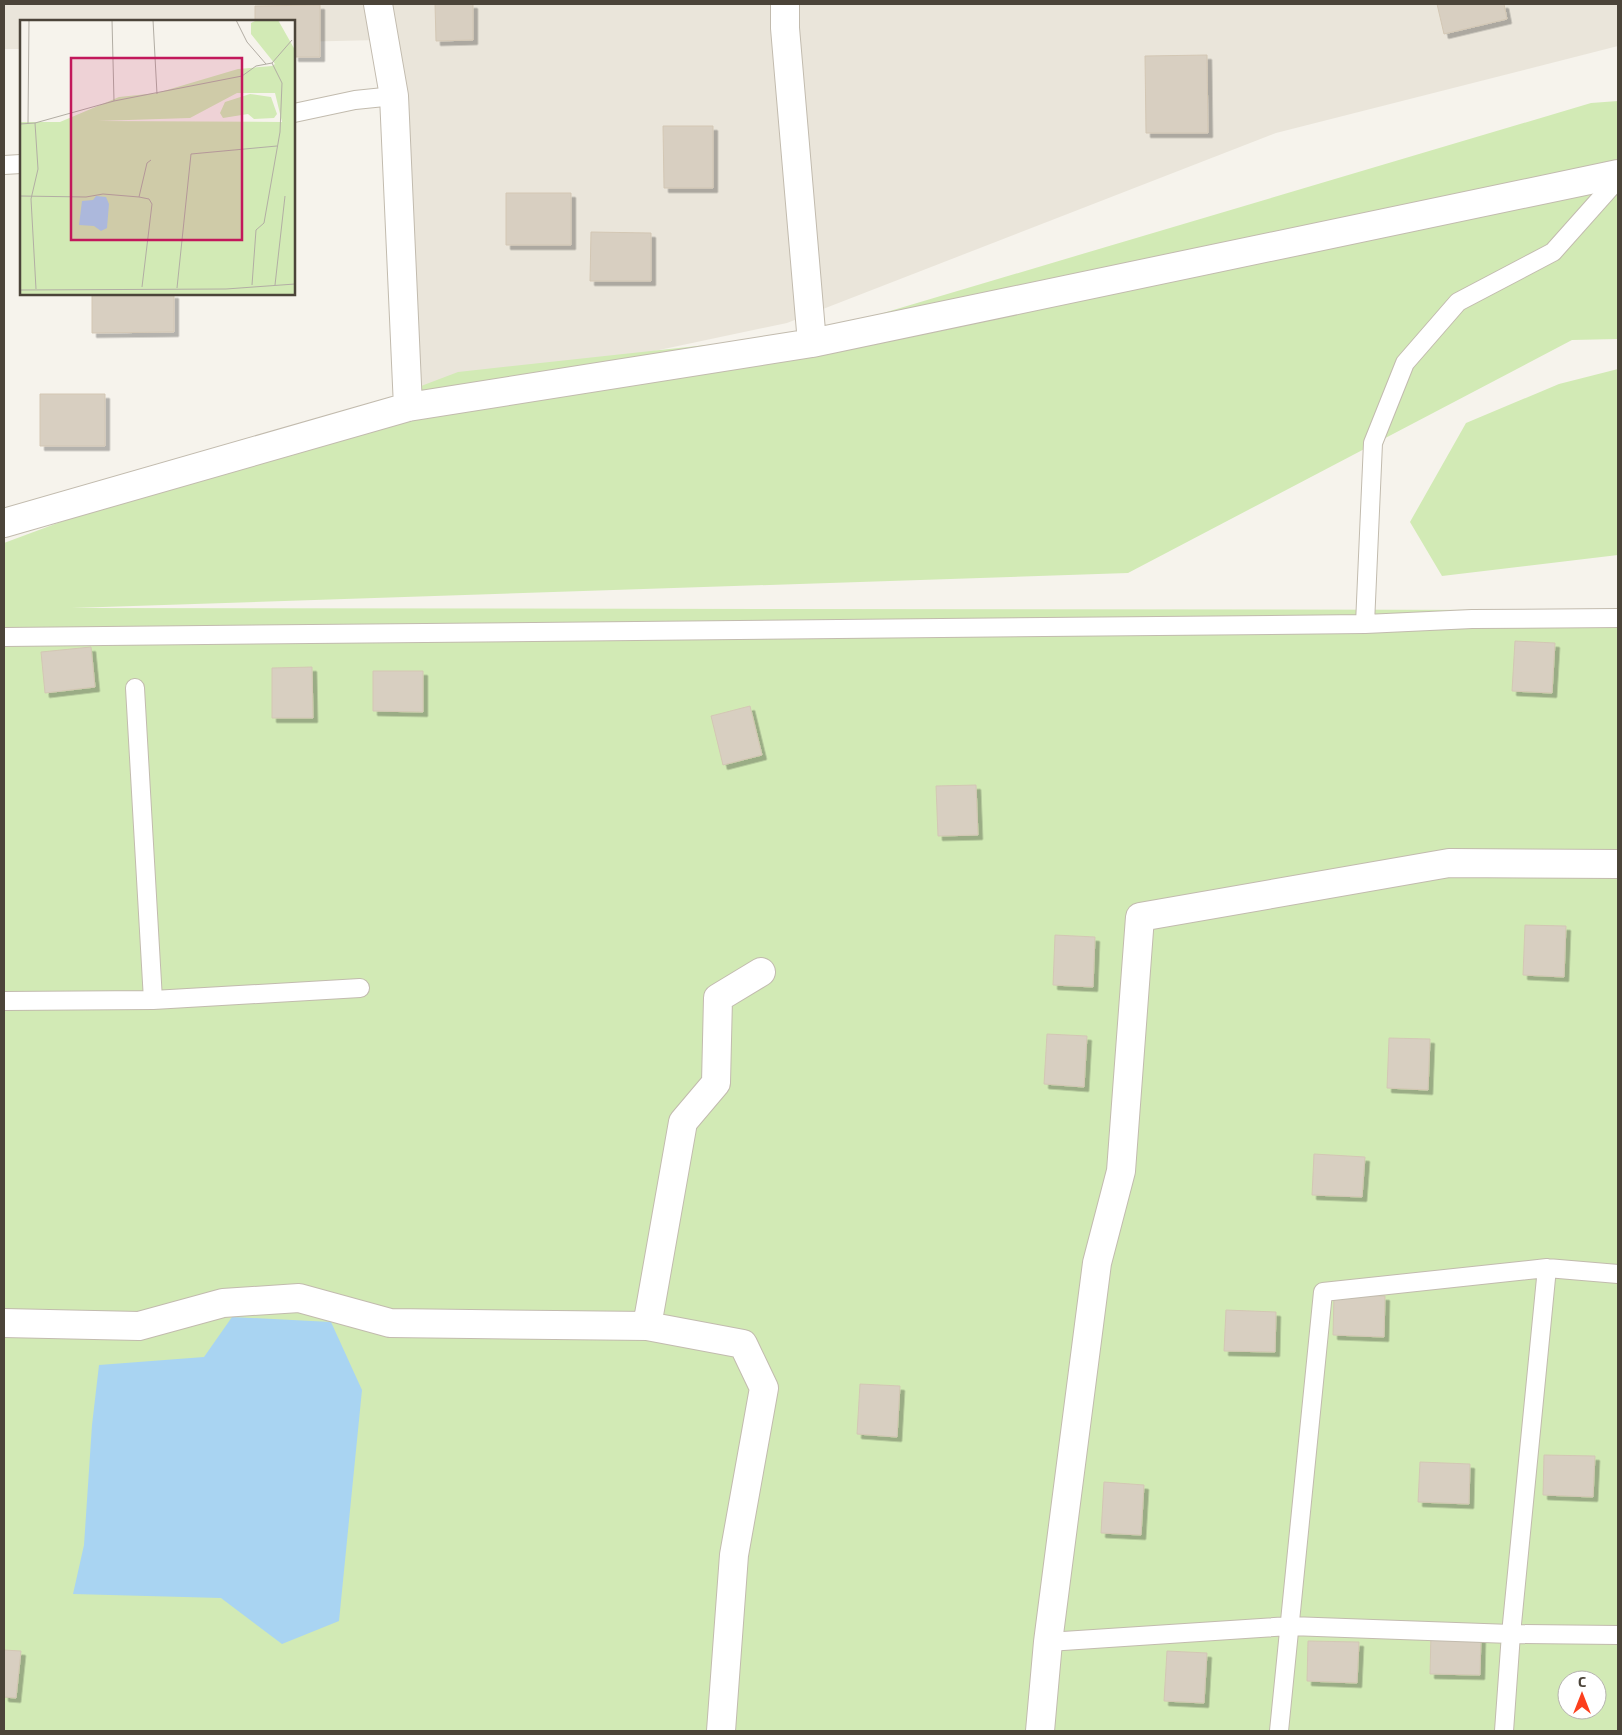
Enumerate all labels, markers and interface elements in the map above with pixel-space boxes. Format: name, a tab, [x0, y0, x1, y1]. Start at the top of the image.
inset map	[20, 20, 295, 295]
north arrow	[1557, 1670, 1607, 1720]
text: С	[1578, 1673, 1586, 1690]

